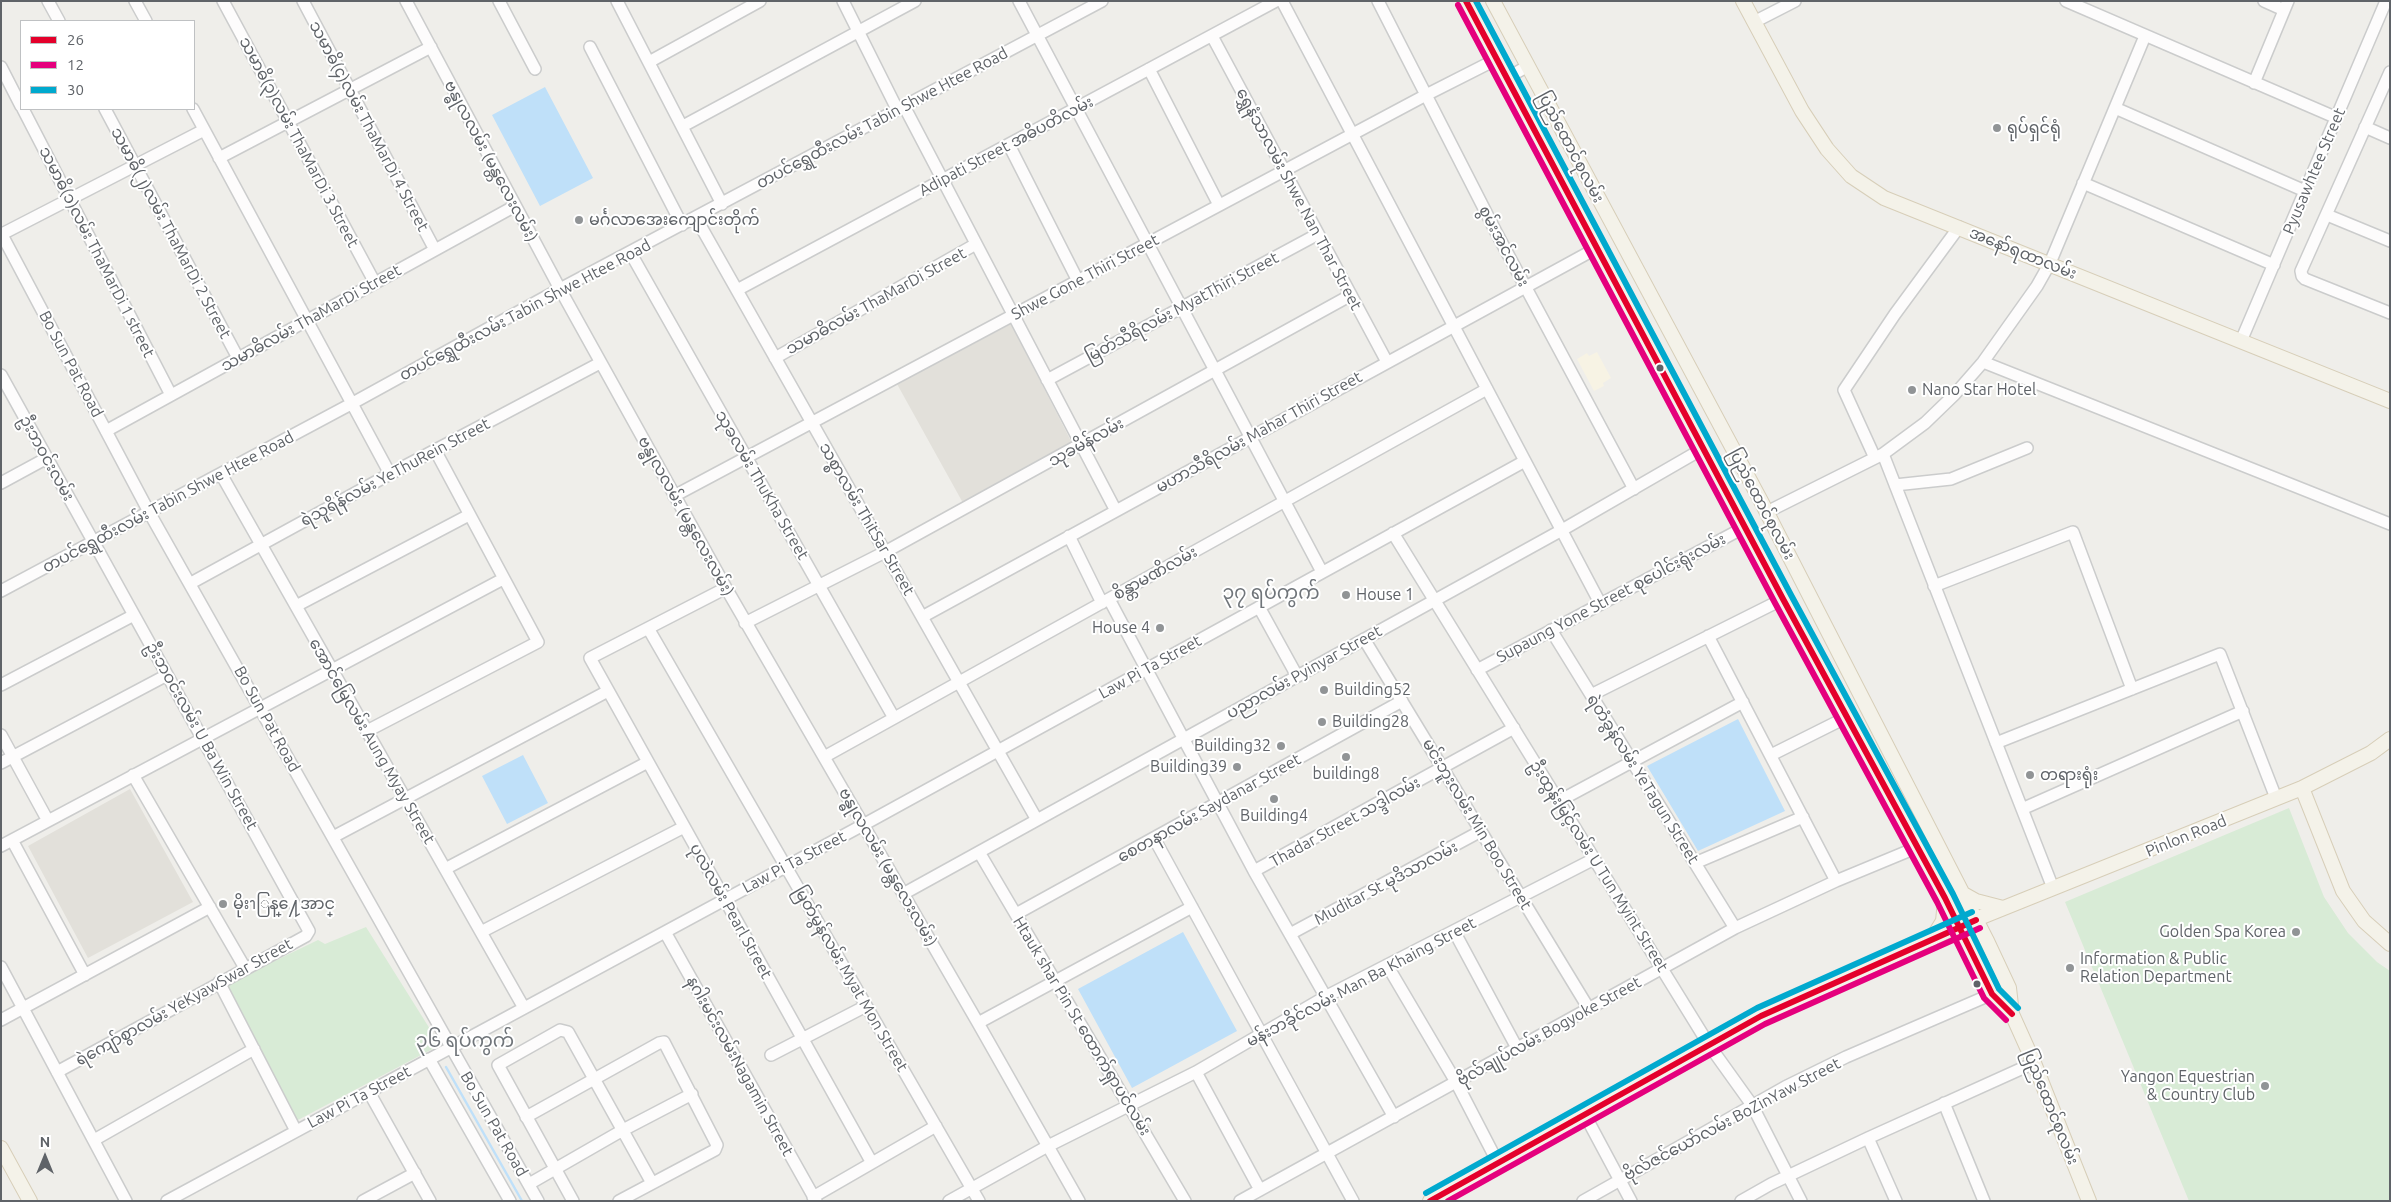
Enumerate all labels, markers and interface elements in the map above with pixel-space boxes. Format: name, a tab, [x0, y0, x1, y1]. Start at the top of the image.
street label: သမာဓိ(၄)လမ်း ThaMarDi 4 Street	[305, 17, 433, 235]
legend	[20, 20, 195, 110]
text: 26	[67, 31, 84, 48]
street label: သမာဓိ(၃)လမ်း ThaMarDi 3 Street	[235, 33, 363, 251]
street label: တပင်ရွှေထီးလမ်း Tabin Shwe Htee Road	[753, 43, 1011, 193]
text: 12	[67, 56, 84, 73]
street label: ဗန္ဓုလလမ်း (မန္တလေးလမ်း)	[440, 77, 542, 245]
text: 30	[67, 81, 84, 98]
street label: ရွှေနံသာလမ်း Shwe Nan Thar Street	[1232, 85, 1366, 313]
street label: ပြည်ထောင်စုလမ်း	[1534, 88, 1608, 206]
street label: Adipati Street အဓိပတိလမ်း	[916, 92, 1096, 200]
street label: Pyusawhtee Street	[2279, 105, 2349, 237]
place label: ရုပ်ရှင်ရုံ	[2007, 118, 2061, 138]
marker: ရုပ်ရှင်ရုံ	[1991, 122, 2003, 134]
street label: သမာဓိ(၂)လမ်း ThaMarDi 2 Street	[107, 124, 235, 342]
street label: သမာဓိ(၁)လမ်း ThaMarDi 1 street	[35, 143, 159, 361]
street label: စွမ်းအင်လမ်း	[1475, 202, 1533, 290]
place label: မင်္ဂလာအေးကျောင်းတိုက်	[589, 210, 759, 230]
marker: မင်္ဂလာအေးကျောင်းတိုက်	[573, 214, 585, 226]
street label: အနော်ရထာလမ်း	[1967, 223, 2079, 283]
street label: Shwe Gone Thiri Street	[1008, 230, 1162, 324]
street label: တပင်ရွှေထီးလမ်း Tabin Shwe Htee Road	[396, 235, 654, 385]
street label: သမာဓိလမ်း ThaMarDi Street	[783, 243, 969, 359]
street label: မြတ်သီရိလမ်း MyatThiri Street	[1082, 248, 1282, 366]
street label: သမာဓိလမ်း ThaMarDi Street	[218, 260, 404, 376]
street label: Bo Sun Pat Road	[35, 307, 107, 421]
unlabelled marker	[1655, 363, 1665, 373]
street label: မဟာသီရိလမ်း Mahar Thiri Street	[1153, 367, 1365, 497]
place label: Nano Star Hotel	[1922, 380, 2036, 400]
marker: Nano Star Hotel	[1906, 384, 1918, 396]
street label: သုခလမ်း ThuKha Street	[711, 407, 813, 563]
street label: ဦးဘဝင်းလမ်း	[16, 412, 78, 504]
street label: သုခမိန်လမ်း	[1045, 413, 1127, 471]
street label: ရဲသူရိန်လမ်း YeThuRein Street	[297, 414, 493, 530]
street label: တပင်ရွှေထီးလမ်း Tabin Shwe Htee Road	[39, 427, 297, 577]
street label: ဗန္ဓုလလမ်း (မန္တလေးလမ်း)	[634, 433, 738, 599]
street label: သစ္စာလမ်း ThitSar Street	[815, 439, 919, 599]
street label: ပြည်ထောင်စုလမ်း	[1725, 445, 1799, 563]
street label: Supaung Yone Street စုပေါင်းရုံးလမ်း	[1493, 529, 1729, 667]
street label: စိန္တာမဏိလမ်း	[1109, 542, 1201, 604]
district label: ၃၇ ရပ်ကွက်	[1222, 582, 1320, 604]
place label: House 1	[1356, 585, 1414, 605]
marker: House 1	[1340, 589, 1352, 601]
place label: House 4	[1092, 618, 1150, 638]
street label: ပညာလမ်း Pyinyar Street	[1223, 621, 1385, 723]
marker: House 4	[1154, 622, 1166, 634]
street label: Law Pi Ta Street	[1095, 631, 1205, 703]
street label: အောင်မြေလမ်း Aung Myay Street	[305, 635, 439, 847]
street label: ဦးဘဝင်းလမ်း U Ba Win Street	[142, 639, 262, 833]
street label: Bo Sun Pat Road	[230, 663, 304, 775]
place label: Building52	[1334, 680, 1411, 700]
marker: Building52	[1318, 684, 1330, 696]
street label: ရဲတံခွန်လမ်း YeTagun Street	[1583, 691, 1703, 867]
place label: Building28	[1332, 712, 1409, 732]
marker: Building28	[1316, 716, 1328, 728]
street label: မင်းဘူးလမ်း Min Boo Street	[1418, 735, 1536, 913]
place label: Building32	[1194, 736, 1271, 756]
marker: Building32	[1275, 740, 1287, 752]
street label: စေတနာလမ်း Saydanar Street	[1114, 749, 1304, 867]
marker: building8	[1340, 751, 1352, 763]
place label: Building39	[1150, 757, 1227, 777]
street label: ဦးထွန်းမြင့်လမ်း U Tun Myint Street	[1526, 757, 1672, 975]
marker: Building39	[1231, 761, 1243, 773]
place label: building8	[1312, 764, 1380, 784]
place label: တရားရုံး	[2040, 765, 2098, 785]
marker: တရားရုံး	[2024, 769, 2036, 781]
street label: Thadar Street သဒ္ဒါလမ်း	[1267, 773, 1423, 871]
street label: ဗန္ဓုလလမ်း (မန္တလေးလမ်း)	[835, 784, 941, 950]
marker: Building4	[1268, 793, 1280, 805]
place label: Building4	[1240, 806, 1308, 826]
street label: Pinlon Road	[2143, 811, 2229, 861]
street label: Law Pi Ta Street	[739, 827, 849, 897]
street label: Muditar St မုဒိသာလမ်း	[1311, 837, 1461, 929]
street label: ပုလဲလမ်း Pearl Street	[686, 840, 776, 982]
street label: မြတ်မွန်လမ်း Myat Mon Street	[790, 883, 912, 1075]
place label: မိုးၫြန္႔ေအာင္	[233, 894, 335, 914]
marker: မိုးၫြန္႔ေအာင္	[217, 898, 229, 910]
street label: Htauk shar Pin St ထောက်ရှာပင်လမ်း	[1009, 913, 1155, 1139]
street label: မန်းဘခိုင်လမ်း Man Ba Khaing Street	[1243, 913, 1479, 1051]
place label: Golden Spa Korea	[2159, 922, 2286, 942]
marker: Golden Spa Korea	[2290, 926, 2302, 938]
street label: ရဲကျော်စွာလမ်း YeKyawSwar Street	[72, 934, 296, 1070]
place label: Information & Public Relation Department	[2080, 949, 2232, 987]
marker: Information & Public Relation Department	[2064, 962, 2076, 974]
street label: ဗိုလ်ချုပ်လမ်း Bogyoke Street	[1454, 972, 1644, 1090]
street label: နဂါးမင်းလမ်းNagamin Street	[682, 973, 798, 1159]
unlabelled marker	[1972, 979, 1982, 989]
district label: ၃၆ ရပ်ကွက်	[416, 1030, 514, 1052]
street label: ပြည်ထောင်စုလမ်း	[2019, 1046, 2083, 1168]
street label: ဗိုလ်ဇင်ယော်လမ်း BoZinYaw Street	[1620, 1054, 1844, 1184]
street label: Law Pi Ta Street	[304, 1062, 414, 1132]
place label: Yangon Equestrian & Country Club	[2121, 1067, 2255, 1105]
street label: Bo Sun Pat Road	[456, 1068, 532, 1180]
marker: Yangon Equestrian & Country Club	[2259, 1080, 2271, 1092]
north arrow	[20, 1132, 70, 1182]
text: N	[40, 1134, 50, 1150]

